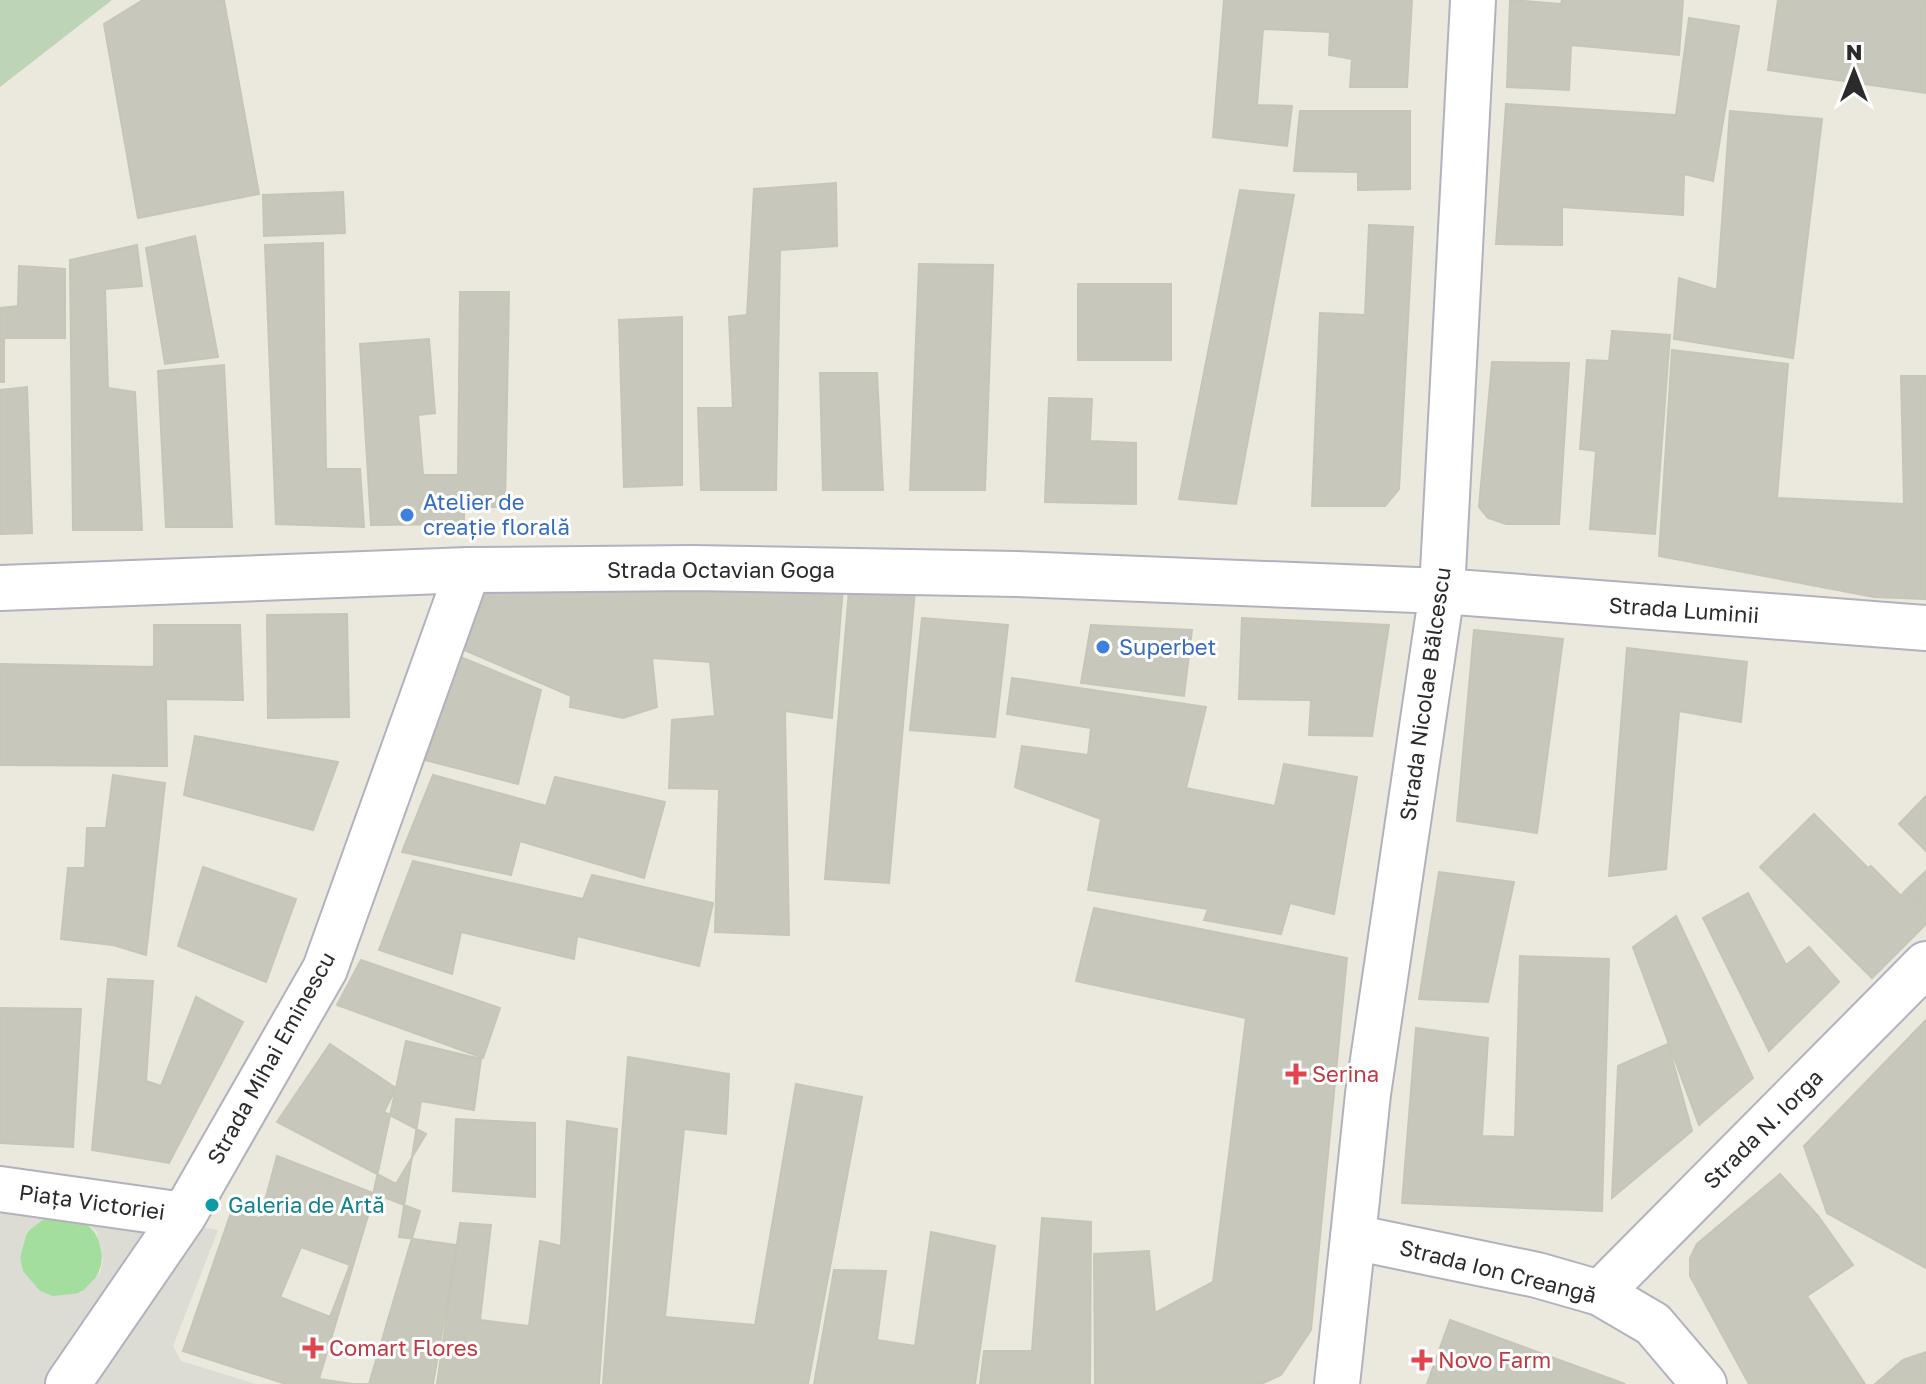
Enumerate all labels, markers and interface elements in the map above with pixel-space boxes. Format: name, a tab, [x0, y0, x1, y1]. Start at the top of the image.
north arrow	[1814, 32, 1894, 112]
text: N	[1846, 38, 1862, 65]
place label: Atelier de creație florală	[423, 488, 570, 540]
marker: Atelier de creație florală	[398, 506, 416, 524]
street label: Strada Octavian Goga	[607, 556, 835, 583]
street label: Strada Nicolae Bălcescu	[1393, 565, 1456, 823]
street label: Strada Luminii	[1608, 591, 1760, 628]
place label: Superbet	[1119, 633, 1216, 660]
marker: Superbet	[1094, 638, 1112, 656]
street label: Strada Mihai Eminescu	[201, 947, 340, 1169]
place label: Serina	[1312, 1060, 1379, 1087]
street label: Strada N. Iorga	[1697, 1063, 1828, 1194]
marker: Serina	[1287, 1065, 1305, 1083]
street label: Piața Victoriei	[17, 1178, 167, 1225]
place label: Galeria de Artă	[228, 1191, 385, 1218]
marker: Galeria de Artă	[203, 1196, 221, 1214]
street label: Strada Ion Creangă	[1397, 1233, 1599, 1308]
place label: Comart Flores	[329, 1334, 478, 1361]
marker: Comart Flores	[304, 1339, 322, 1357]
place label: Novo Farm	[1438, 1346, 1551, 1373]
marker: Novo Farm	[1413, 1351, 1431, 1369]

